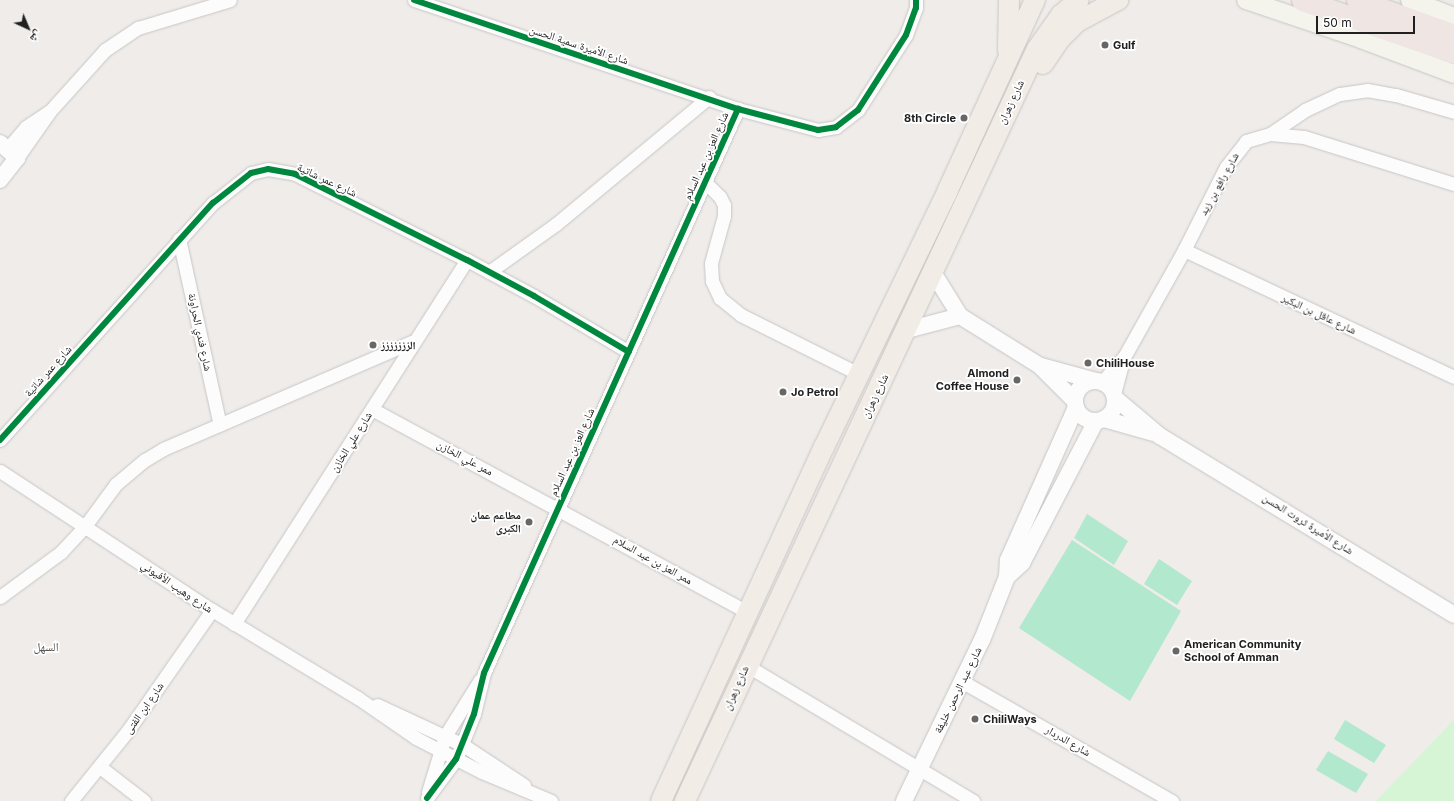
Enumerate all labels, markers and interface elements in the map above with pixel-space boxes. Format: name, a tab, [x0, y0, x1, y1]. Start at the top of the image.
north arrow	[8, 8, 48, 48]
scale bar	[1318, 8, 1417, 34]
text: 50 m	[1323, 15, 1352, 30]
street label: شارع الأميرة سمية الحسن	[528, 23, 630, 67]
text: ش	[27, 28, 45, 46]
place label: Gulf	[1113, 38, 1135, 52]
marker: Gulf	[1100, 40, 1110, 50]
street label: شارع زهران	[995, 78, 1027, 126]
street label: شارع العز بن عبد السلام	[681, 110, 731, 202]
place label: 8th Circle	[904, 111, 956, 125]
marker: 8th Circle	[959, 113, 969, 123]
street label: شارع رافع بن زيد	[1196, 150, 1242, 218]
street label: شارع عمر شاتية	[295, 160, 359, 200]
street label: شارع عاقل بن البكير	[1280, 291, 1358, 337]
street label: شارع فندي الحراونة	[185, 292, 215, 372]
place label: الززززززز	[381, 338, 416, 352]
marker: الززززززز	[368, 340, 378, 350]
street label: شارع عمر شاتية	[22, 343, 74, 399]
place label: ChiliHouse	[1096, 356, 1154, 370]
marker: ChiliHouse	[1083, 358, 1093, 368]
place label: Almond Coffee House	[936, 367, 1009, 393]
street label: شارع زهران	[859, 372, 891, 420]
marker: Almond Coffee House	[1012, 375, 1022, 385]
place label: Jo Petrol	[791, 385, 838, 399]
marker: Jo Petrol	[778, 387, 788, 397]
street label: شارع العز بن عبد السلام	[547, 406, 597, 498]
street label: شارع علي الخازن	[327, 409, 375, 475]
street label: ممر علي الخازن	[435, 438, 495, 478]
street label: شارع الأميرة ثروت الحسن	[1260, 491, 1356, 557]
place label: مطاعم عمان الكبرى	[470, 509, 521, 535]
marker: مطاعم عمان الكبرى	[524, 517, 534, 527]
street label: ممر العز بن عبد السلام	[611, 533, 695, 587]
street label: شارع وهيب الأفيوني	[139, 558, 215, 616]
place label: American Community School of Amman	[1184, 638, 1301, 664]
district label: السهل	[33, 640, 59, 654]
street label: شارع عبد الرحمن خليفة	[931, 645, 985, 735]
marker: American Community School of Amman	[1171, 646, 1181, 656]
street label: شارع زهران	[720, 664, 752, 712]
street label: شارع ابن الفتى	[121, 680, 167, 736]
place label: ChiliWays	[983, 712, 1037, 726]
marker: ChiliWays	[970, 714, 980, 724]
street label: شارع الدردار	[1043, 723, 1093, 759]

